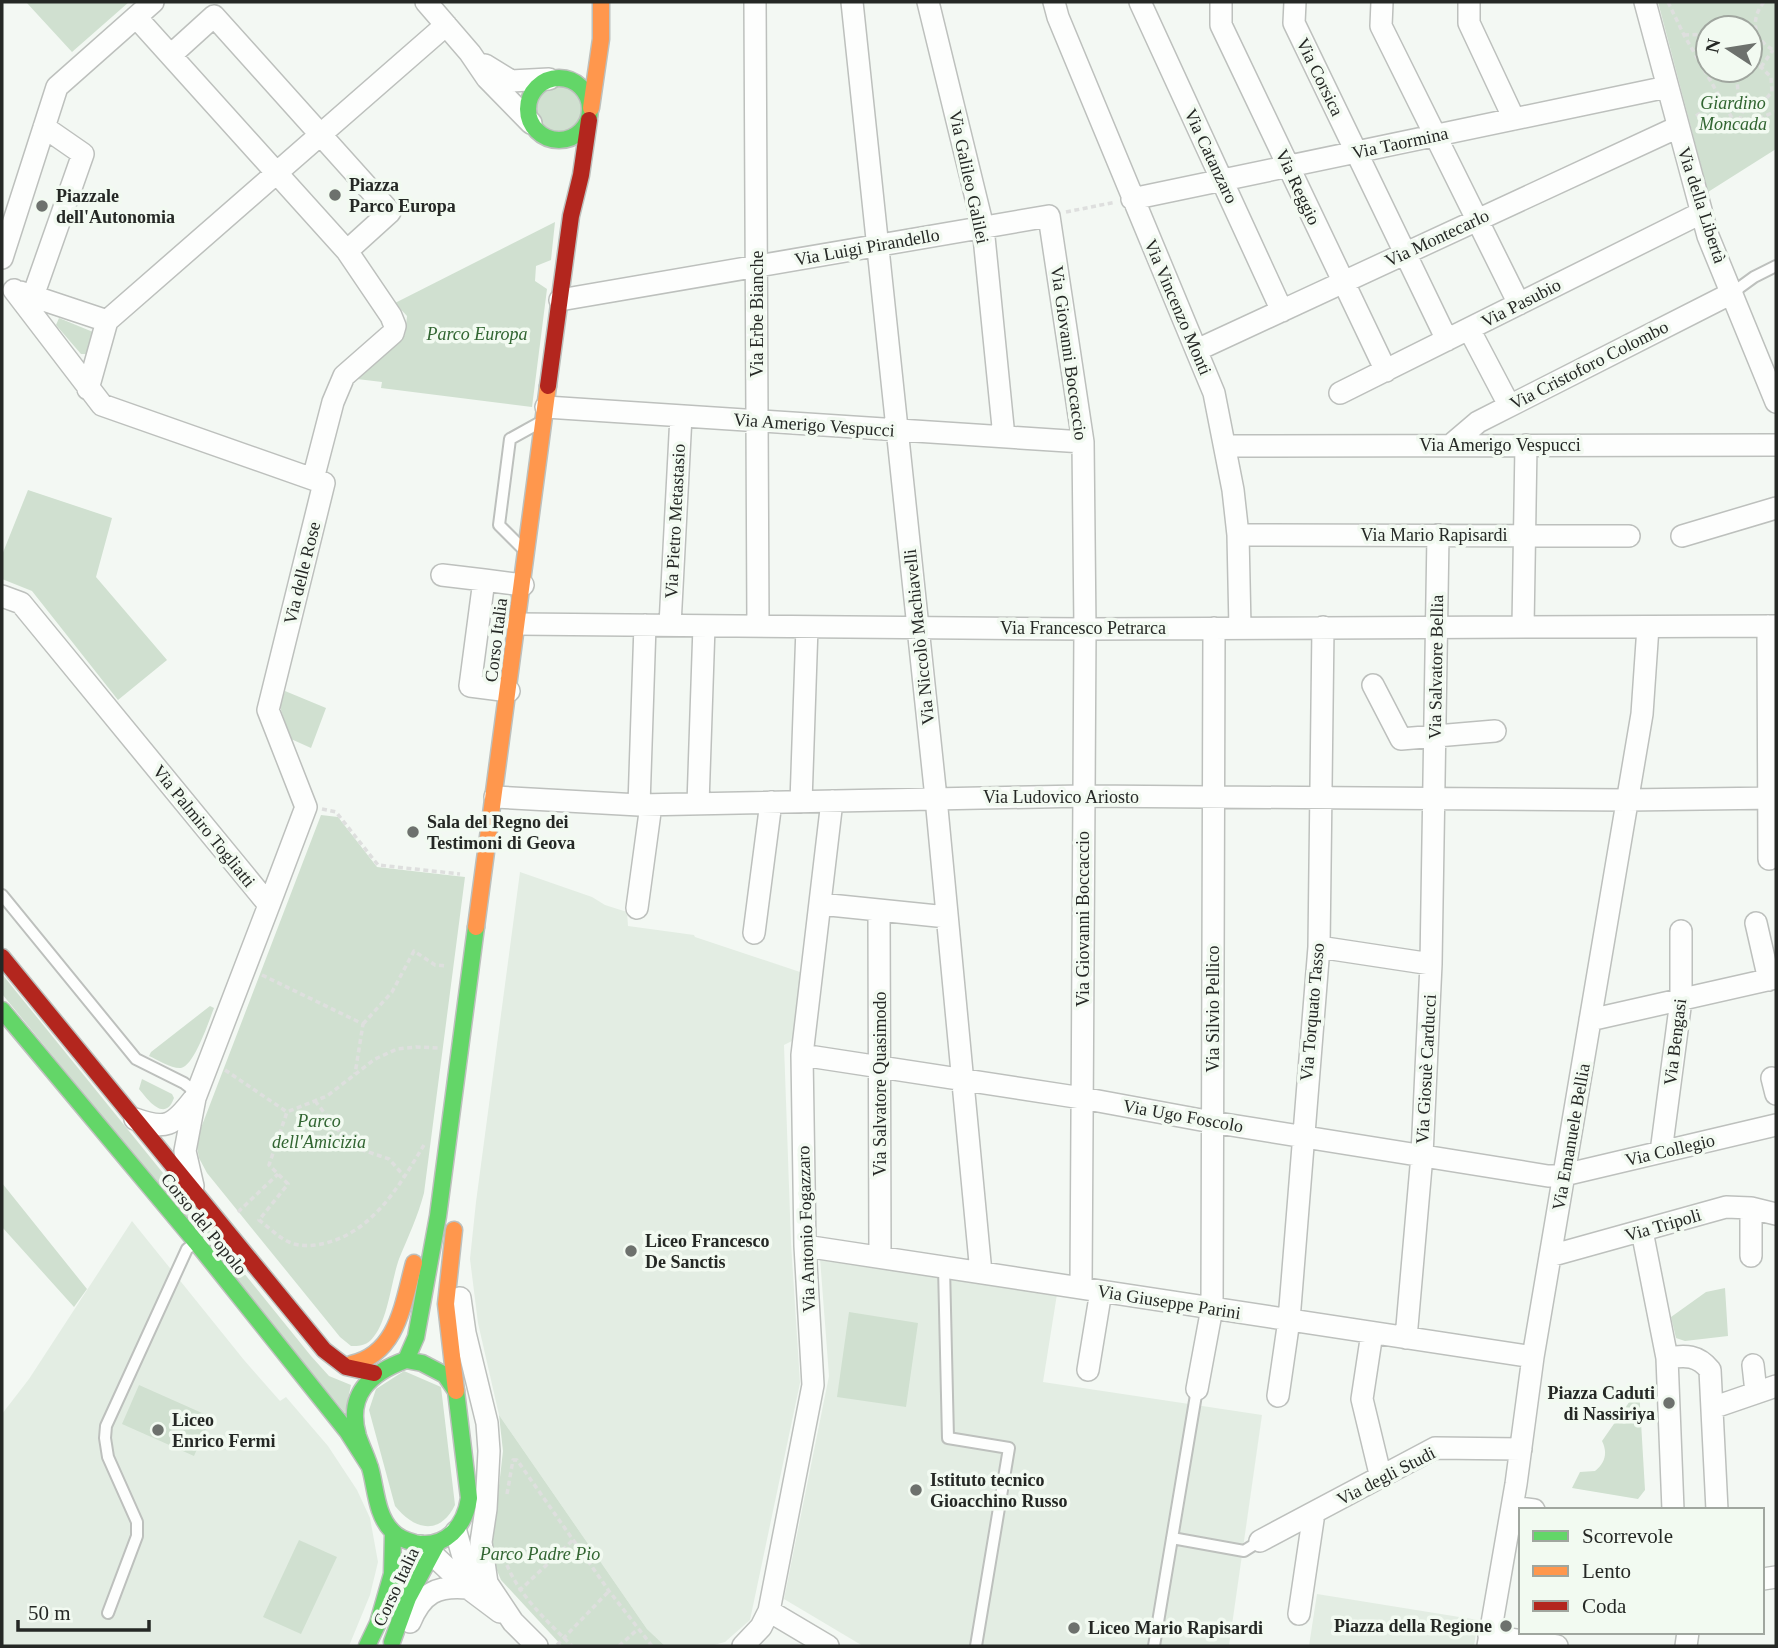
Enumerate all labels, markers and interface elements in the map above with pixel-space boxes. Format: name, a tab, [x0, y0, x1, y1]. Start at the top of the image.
north arrow	[1694, 14, 1764, 84]
street label: Via Corsica	[1293, 35, 1347, 119]
text: N	[1701, 36, 1725, 54]
park label: Giardino Moncada	[1698, 93, 1767, 134]
street label: Via Catanzaro	[1180, 105, 1242, 207]
street label: Via Galileo Galilei	[945, 108, 993, 246]
street label: Via Taormina	[1350, 123, 1450, 163]
street label: Via della Libertà	[1674, 144, 1730, 266]
street label: Via Reggio	[1272, 146, 1324, 228]
place label: Piazza Parco Europa	[349, 175, 456, 216]
place label: Piazzale dell'Autonomia	[56, 186, 175, 227]
marker: Piazza Parco Europa	[327, 187, 343, 203]
marker: Piazzale dell'Autonomia	[34, 198, 50, 214]
street label: Via Montecarlo	[1382, 205, 1492, 271]
street label: Via Luigi Pirandello	[793, 224, 941, 270]
street label: Via Vincenzo Monti	[1140, 236, 1216, 378]
street label: Via Erbe Bianche	[747, 251, 767, 377]
street label: Via Giovanni Boccaccio	[1047, 265, 1091, 441]
street label: Via Pasubio	[1478, 274, 1564, 332]
street label: Via Cristoforo Colombo	[1507, 316, 1671, 414]
park label: Parco Europa	[425, 324, 528, 344]
street label: Via Amerigo Vespucci	[733, 409, 895, 441]
street label: Via Amerigo Vespucci	[1419, 435, 1581, 455]
street label: Via Pietro Metastasio	[661, 443, 689, 599]
street label: Via delle Rose	[280, 520, 324, 626]
street label: Via Mario Rapisardi	[1361, 525, 1507, 545]
street label: Via Niccolò Machiavelli	[900, 548, 938, 726]
street label: Via Salvatore Bellia	[1425, 594, 1447, 740]
street label: Corso Italia	[481, 597, 511, 683]
street label: Via Francesco Petrarca	[1000, 618, 1166, 638]
street label: Via Palmiro Togliatti	[149, 761, 259, 891]
street label: Via Ludovico Ariosto	[983, 787, 1139, 807]
place label: Sala del Regno dei Testimoni di Geova	[427, 812, 575, 853]
marker: Sala del Regno dei Testimoni di Geova	[405, 824, 421, 840]
street label: Via Giovanni Boccaccio	[1073, 831, 1093, 1007]
street label: Via Torquato Tasso	[1296, 942, 1328, 1082]
street label: Via Silvio Pellico	[1203, 946, 1223, 1072]
street label: Via Salvatore Quasimodo	[870, 992, 890, 1176]
street label: Via Giosuè Carducci	[1412, 994, 1440, 1144]
street label: Via Bengasi	[1660, 997, 1690, 1087]
street label: Via Emanuele Bellia	[1548, 1062, 1594, 1212]
street label: Via Ugo Foscolo	[1121, 1096, 1245, 1136]
park label: Parco dell'Amicizia	[272, 1111, 366, 1152]
street label: Via Collegio	[1623, 1130, 1717, 1170]
street label: Via Antonio Fogazzaro	[793, 1145, 819, 1313]
street label: Corso del Popolo	[157, 1169, 251, 1279]
street label: Via Tripoli	[1623, 1205, 1703, 1245]
place label: Liceo Francesco De Sanctis	[645, 1231, 769, 1272]
marker: Liceo Francesco De Sanctis	[623, 1243, 639, 1259]
street label: Via Giuseppe Parini	[1096, 1281, 1242, 1323]
place label: Piazza Caduti di Nassiriya	[1548, 1383, 1655, 1424]
marker: Piazza Caduti di Nassiriya	[1661, 1395, 1677, 1411]
place label: Liceo Enrico Fermi	[172, 1410, 275, 1451]
marker: Liceo Enrico Fermi	[150, 1422, 166, 1438]
street label: Via degli Studi	[1333, 1443, 1439, 1509]
place label: Istituto tecnico Gioacchino Russo	[930, 1470, 1068, 1511]
marker: Istituto tecnico Gioacchino Russo	[908, 1482, 924, 1498]
legend	[1519, 1508, 1764, 1634]
text: Scorrevole	[1582, 1524, 1673, 1548]
street label: Corso Italia	[369, 1544, 423, 1630]
park label: Parco Padre Pio	[479, 1544, 600, 1564]
text: Lento	[1582, 1559, 1631, 1583]
scale bar	[18, 1588, 149, 1632]
text: Coda	[1582, 1594, 1627, 1618]
text: 50 m	[28, 1601, 71, 1625]
place label: Piazza della Regione	[1334, 1616, 1492, 1636]
place label: Liceo Mario Rapisardi	[1088, 1618, 1263, 1638]
marker: Piazza della Regione	[1498, 1618, 1514, 1634]
marker: Liceo Mario Rapisardi	[1066, 1620, 1082, 1636]

